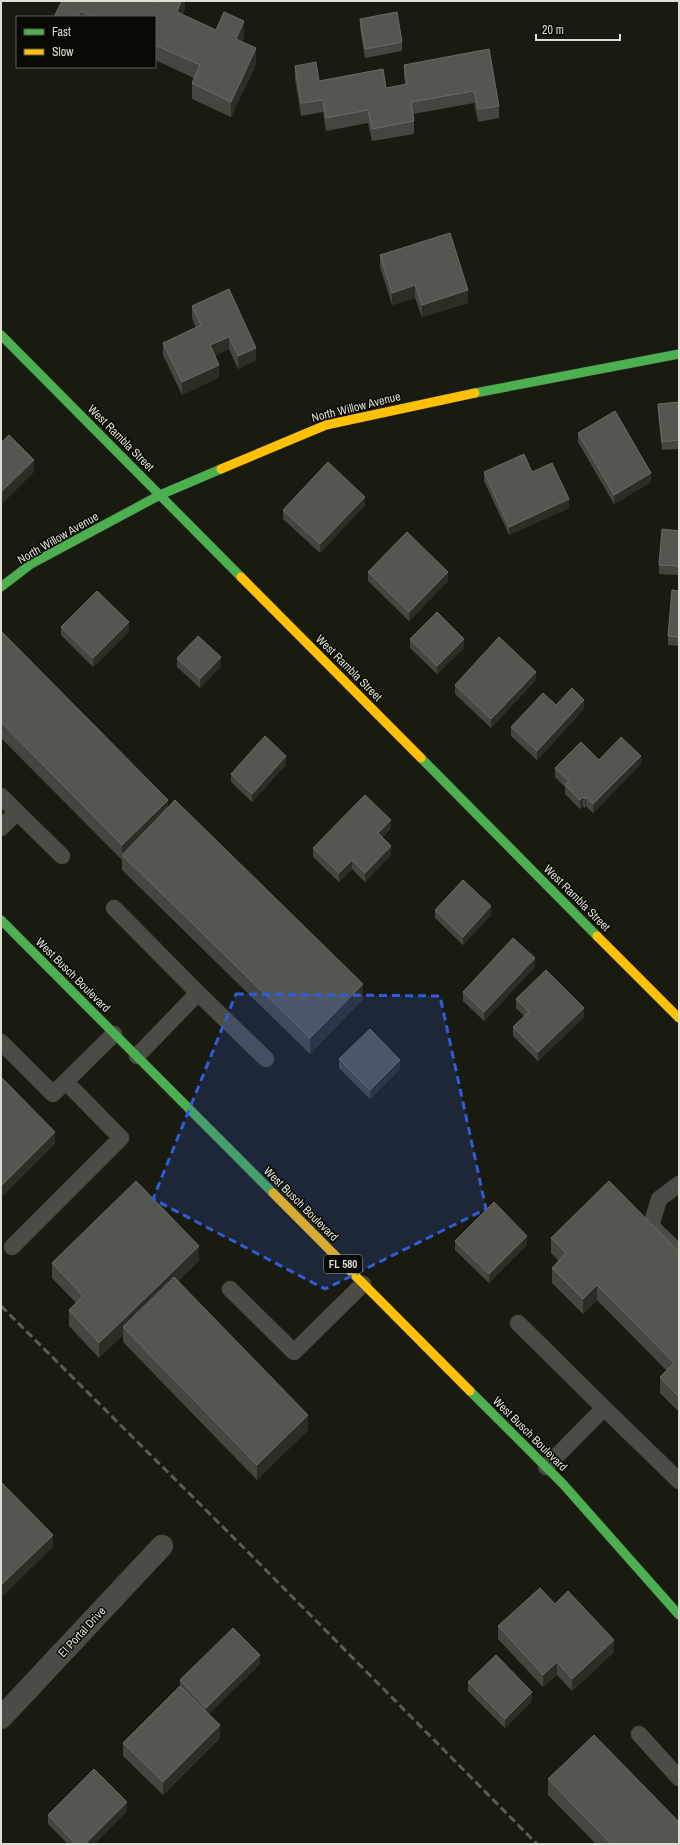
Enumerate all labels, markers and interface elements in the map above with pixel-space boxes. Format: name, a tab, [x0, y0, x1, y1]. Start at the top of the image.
legend	[16, 16, 156, 68]
scale bar	[536, 16, 620, 42]
text: 20 m	[542, 22, 564, 38]
text: Fast	[52, 24, 71, 40]
text: Slow	[52, 44, 74, 60]
street label: North Willow Avenue	[310, 388, 402, 426]
street label: West Rambla Street	[84, 401, 158, 475]
street label: North Willow Avenue	[15, 508, 101, 568]
street label: West Rambla Street	[312, 631, 386, 705]
street label: West Rambla Street	[540, 861, 614, 935]
street label: West Busch Boulevard	[32, 934, 114, 1016]
street label: West Busch Boulevard	[260, 1163, 342, 1245]
road number: FL 580	[324, 1255, 362, 1273]
street label: West Busch Boulevard	[489, 1393, 571, 1475]
street label: El Portal Drive	[55, 1603, 109, 1661]

